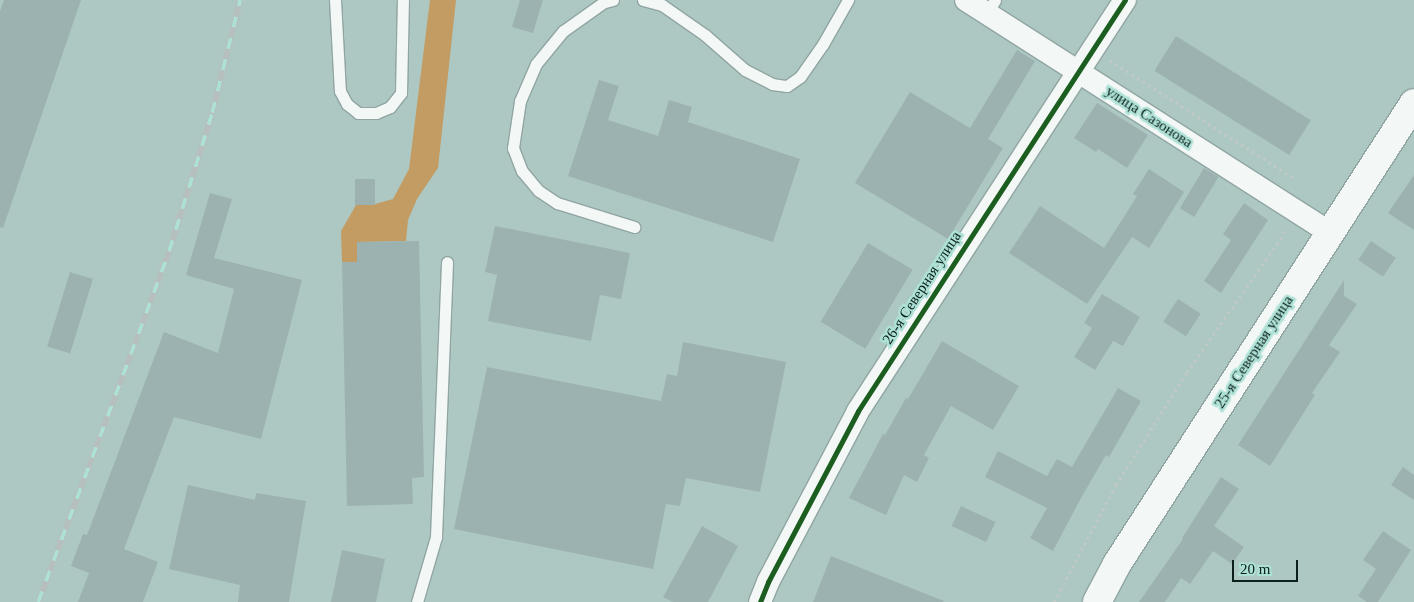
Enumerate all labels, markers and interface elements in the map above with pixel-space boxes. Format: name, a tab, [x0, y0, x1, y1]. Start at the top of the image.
street label: улица Сазонова	[1102, 82, 1196, 152]
street label: 26-я Северная улица	[879, 228, 965, 348]
street label: 25-я Северная улица	[1211, 292, 1297, 412]
scale bar	[1234, 550, 1300, 582]
text: 20 m	[1240, 561, 1270, 577]

